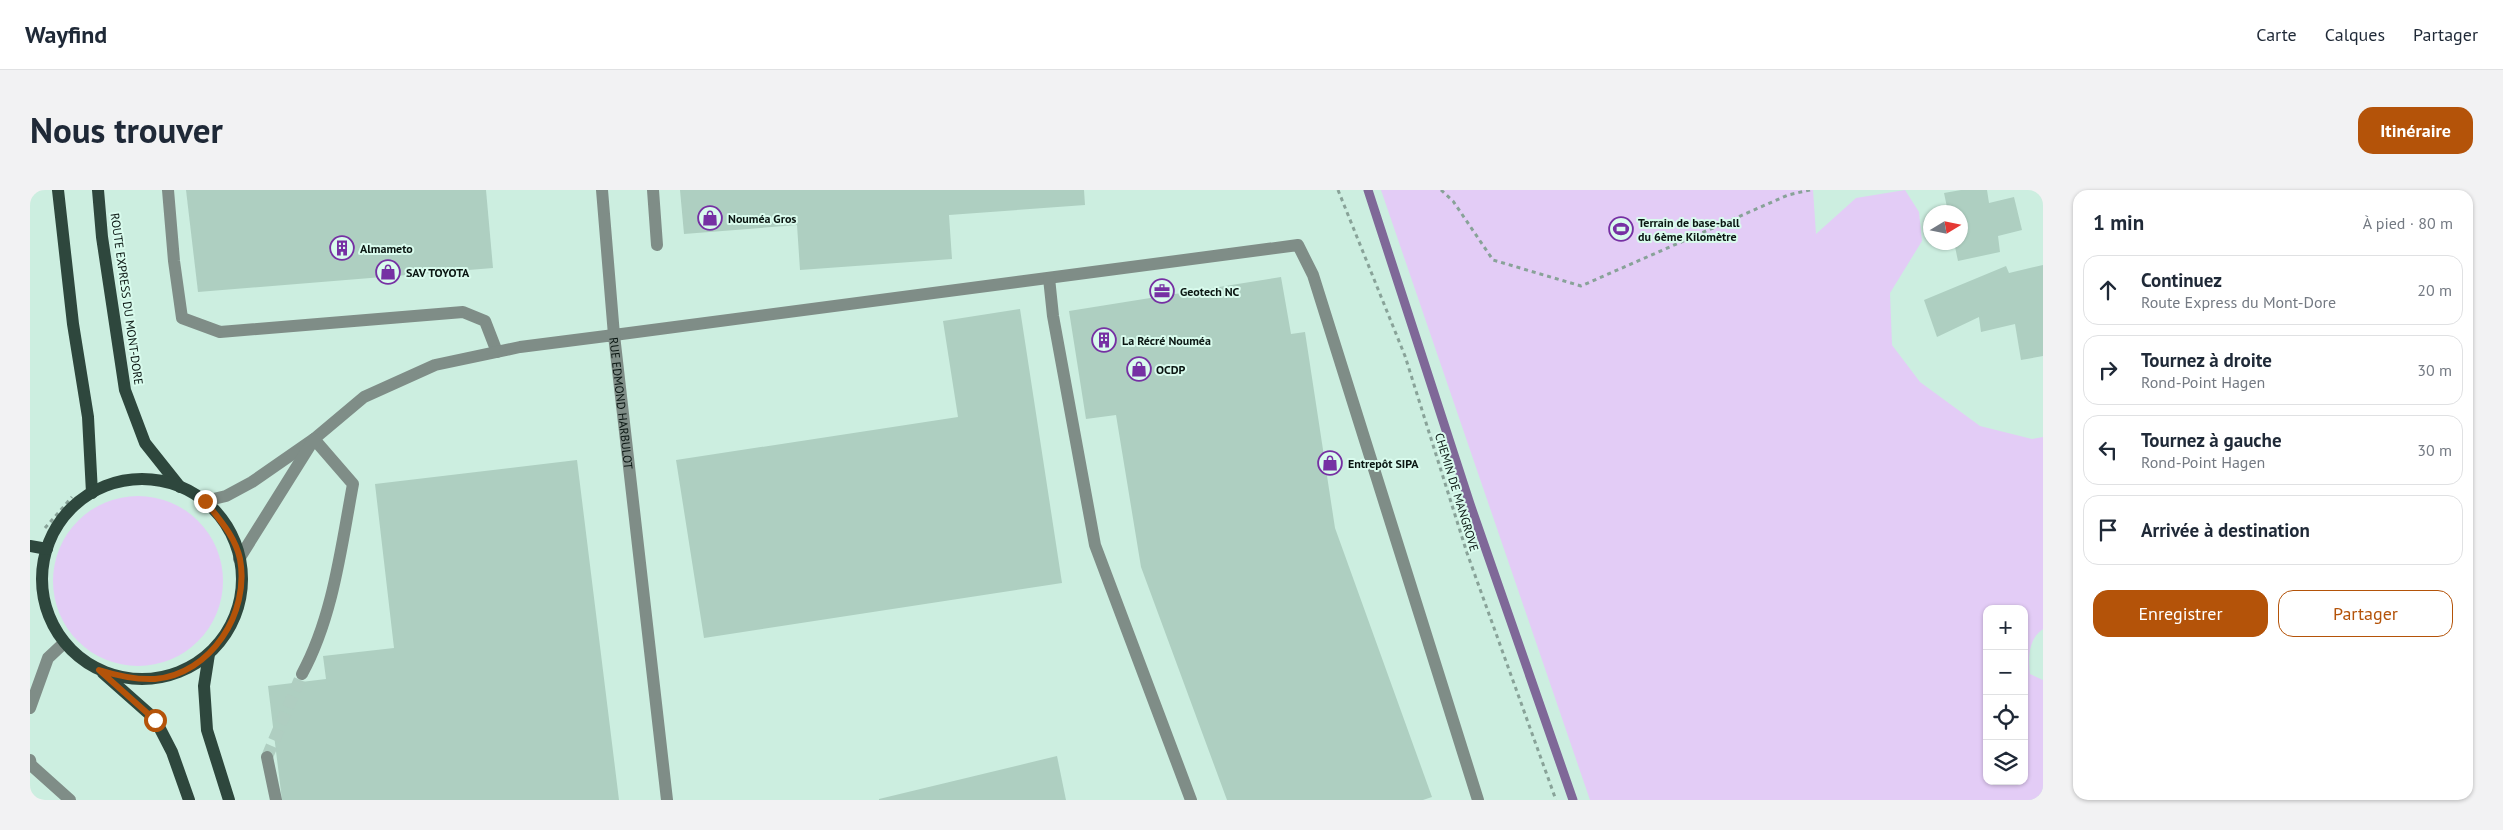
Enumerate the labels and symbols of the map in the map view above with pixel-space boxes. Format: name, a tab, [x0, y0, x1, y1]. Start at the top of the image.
shop icon: Nouméa Gros	[697, 205, 723, 231]
north arrow	[1923, 205, 1968, 250]
place label: Nouméa Gros	[728, 211, 796, 226]
street label: ROUTE EXPRESS DU MONT-DORE	[108, 212, 146, 386]
place label: Terrain de base-ball du 6ème Kilomètre	[1638, 215, 1740, 244]
sports icon: Terrain de base-ball du 6ème Kilomètre	[1608, 216, 1634, 242]
building icon: Almameto	[329, 235, 355, 261]
place label: Almameto	[360, 241, 413, 256]
shop icon: SAV TOYOTA	[375, 259, 401, 285]
place label: SAV TOYOTA	[406, 265, 470, 280]
office icon: Geotech NC	[1149, 278, 1175, 304]
place label: Geotech NC	[1180, 284, 1240, 299]
building icon: La Récré Nouméa	[1091, 327, 1117, 353]
place label: La Récré Nouméa	[1122, 333, 1211, 348]
street label: RUE EDMOND HARBULOT	[607, 336, 637, 470]
shop icon: OCDP	[1126, 356, 1152, 382]
place label: OCDP	[1156, 362, 1186, 377]
street label: CHEMIN DE MANGROVE	[1432, 431, 1482, 553]
shop icon: Entrepôt SIPA	[1317, 450, 1343, 476]
place label: Entrepôt SIPA	[1348, 456, 1419, 471]
route end	[194, 490, 217, 513]
route start	[144, 709, 167, 732]

